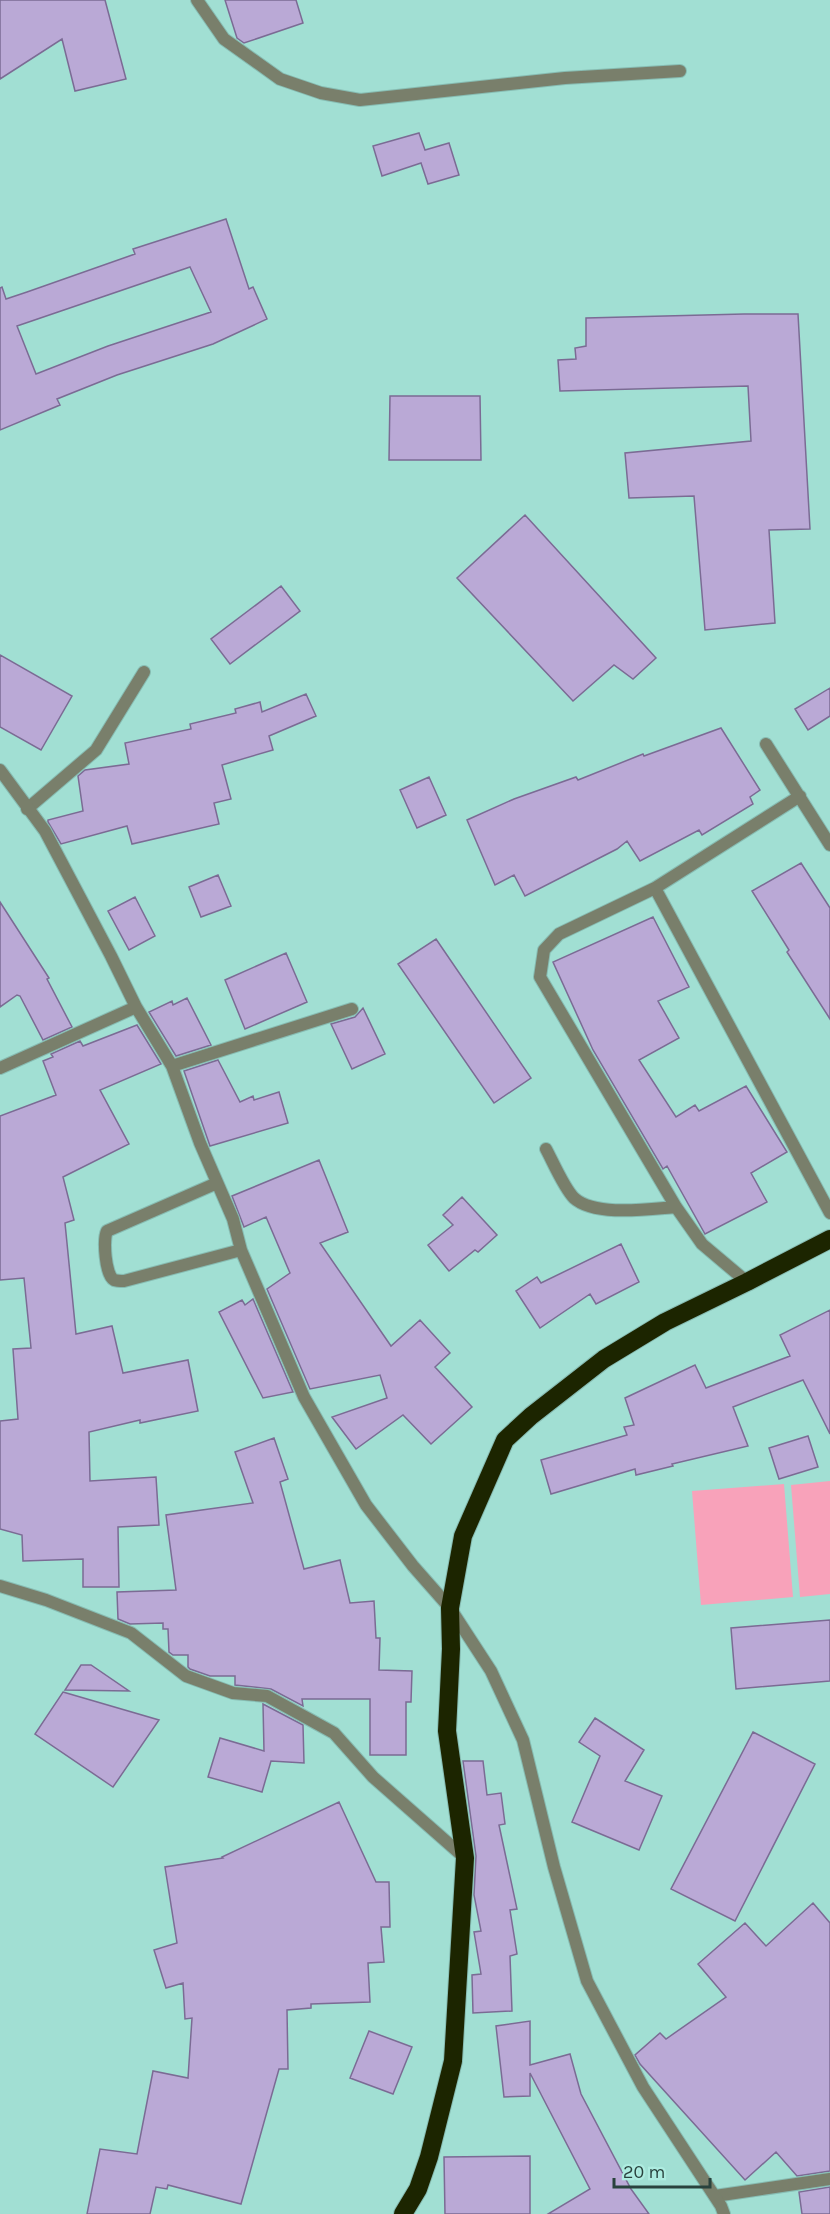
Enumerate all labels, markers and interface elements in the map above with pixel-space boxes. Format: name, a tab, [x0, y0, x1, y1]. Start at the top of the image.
scale bar	[614, 2151, 710, 2189]
text: 20 m	[623, 2161, 665, 2183]

